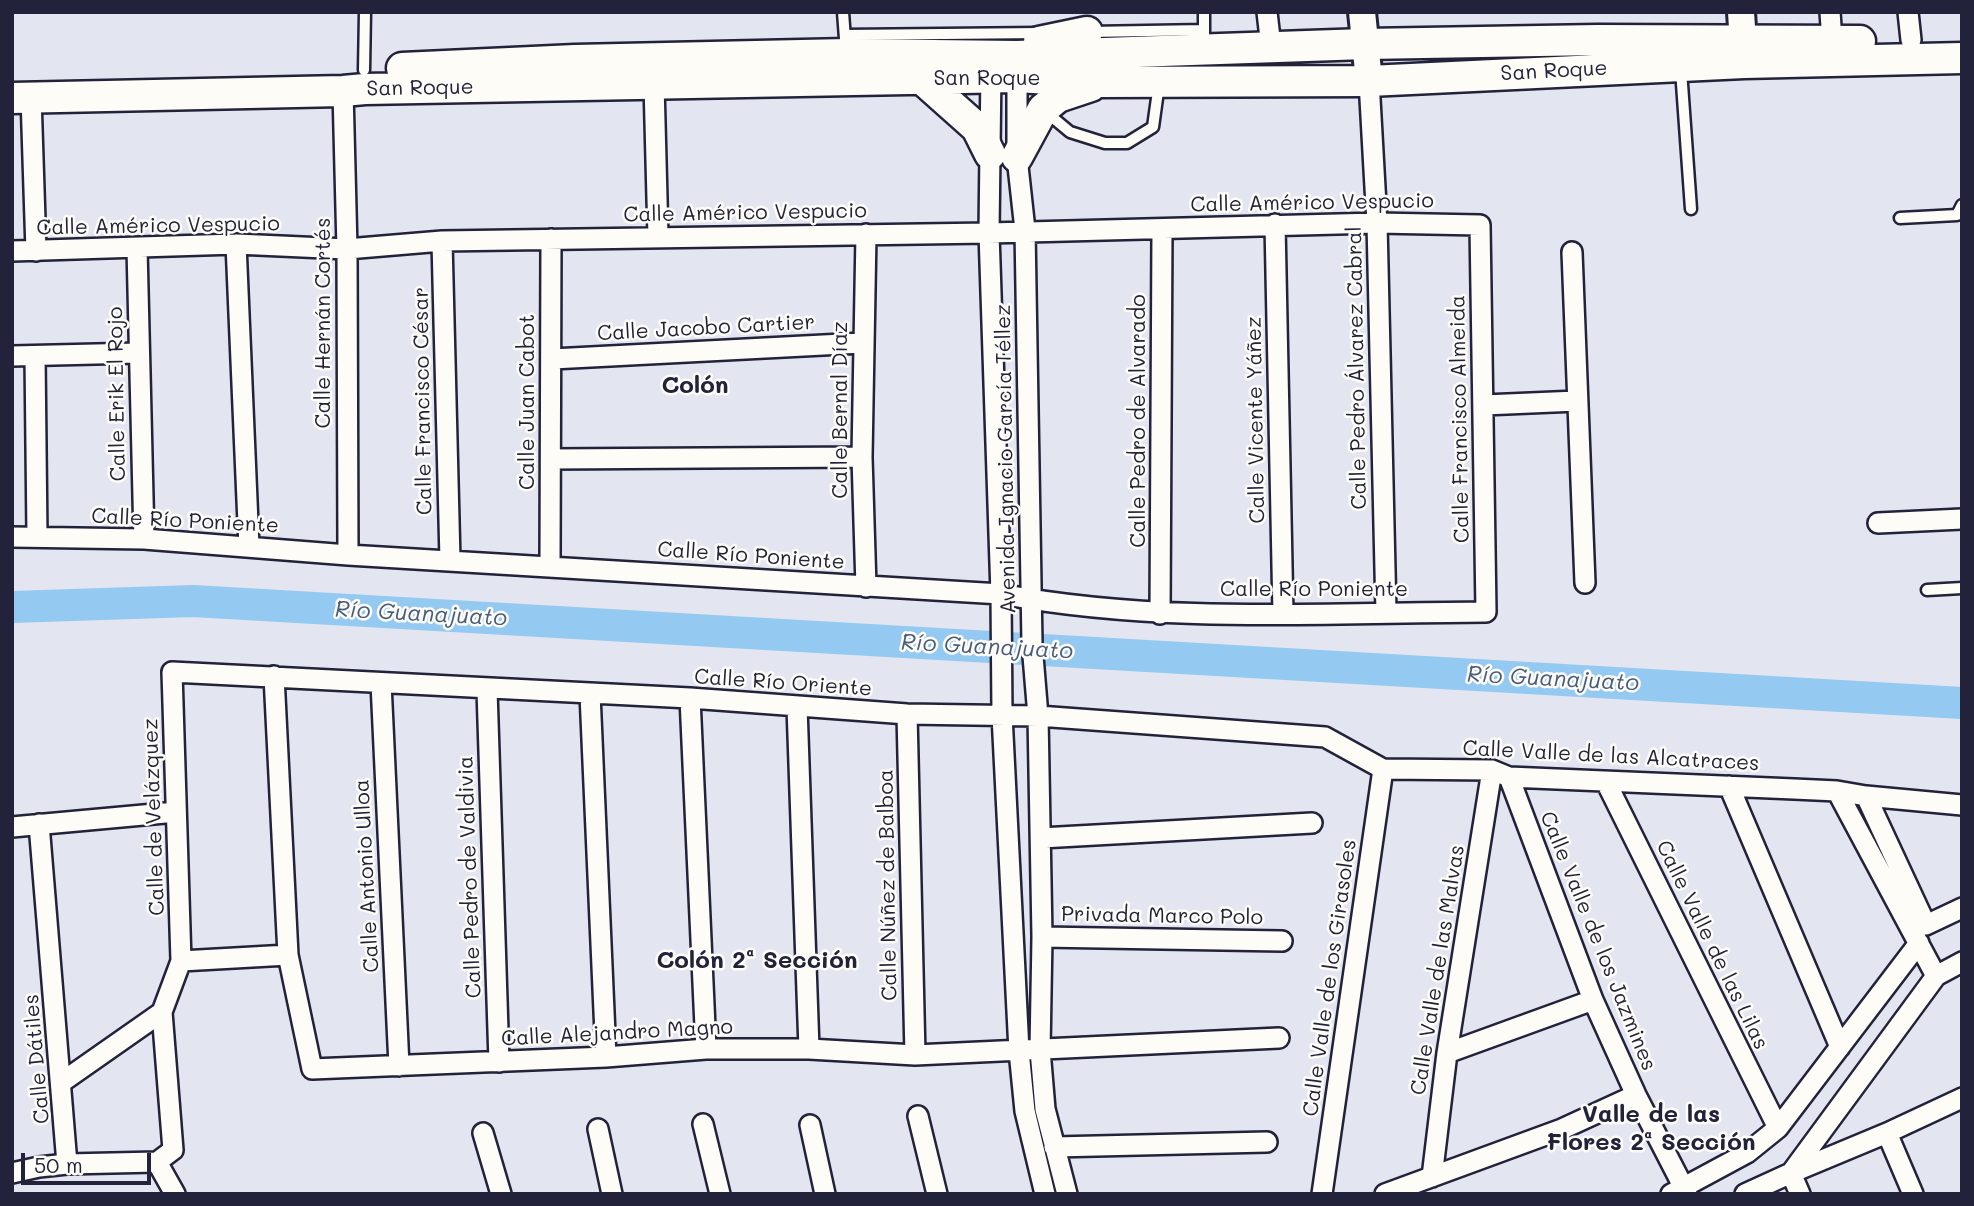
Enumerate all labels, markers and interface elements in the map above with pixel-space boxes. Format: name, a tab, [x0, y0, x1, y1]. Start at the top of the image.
street label: San Roque	[1500, 56, 1608, 86]
street label: San Roque	[933, 66, 1041, 92]
street label: San Roque	[366, 74, 474, 102]
street label: Calle Américo Vespucio	[1190, 188, 1434, 218]
street label: Calle Américo Vespucio	[623, 198, 867, 228]
street label: Calle Américo Vespucio	[36, 211, 280, 241]
street label: Calle Hernán Cortés	[311, 218, 337, 428]
street label: Calle Pedro Álvarez Cabral	[1342, 226, 1372, 510]
street label: Calle Francisco César	[408, 287, 438, 515]
street label: Calle Pedro de Alvarado	[1126, 294, 1152, 548]
street label: Calle Francisco Almeida	[1445, 295, 1475, 543]
street label: Avenida Ignacio García Téllez	[991, 304, 1021, 614]
street label: Calle Erik El Rojo	[103, 306, 131, 482]
street label: Calle Jacobo Cartier	[596, 310, 816, 346]
street label: Calle Juan Cabot	[515, 314, 541, 490]
street label: Calle Vicente Yáñez	[1242, 316, 1270, 524]
street label: Calle Bernal Díaz	[828, 321, 854, 499]
district label: Colón	[661, 372, 729, 400]
street label: Calle Río Poniente	[91, 504, 279, 538]
street label: Calle Río Poniente	[656, 537, 846, 575]
street label: Calle Río Poniente	[1220, 577, 1408, 603]
water label: Río Guanajuato	[334, 596, 508, 632]
water label: Río Guanajuato	[900, 629, 1074, 665]
water label: Río Guanajuato	[1466, 661, 1640, 697]
street label: Calle Río Oriente	[693, 664, 873, 702]
street label: Calle de Velázquez	[138, 718, 170, 916]
street label: Calle Valle de las Alcatraces	[1462, 736, 1760, 776]
street label: Calle Pedro de Valdivia	[453, 755, 487, 999]
street label: Calle Núñez de Balboa	[873, 769, 903, 1001]
street label: Calle Antonio Ulloa	[349, 779, 385, 973]
street label: Calle Valle de los Jazmines	[1534, 808, 1662, 1074]
street label: Calle Valle de las Lilas	[1650, 836, 1774, 1054]
street label: Calle Valle de los Girasoles	[1298, 838, 1362, 1118]
street label: Calle Valle de las Malvas	[1406, 843, 1470, 1097]
street label: Privada Marco Polo	[1061, 902, 1263, 930]
district label: Colón 2ª Sección	[656, 947, 858, 975]
street label: Calle Dátiles	[19, 993, 55, 1125]
street label: Calle Alejandro Magno	[500, 1014, 734, 1052]
district label: Valle de las Flores 2ª Sección	[1546, 1101, 1756, 1157]
scale bar	[24, 1140, 154, 1184]
text: 50 m	[34, 1151, 83, 1178]

